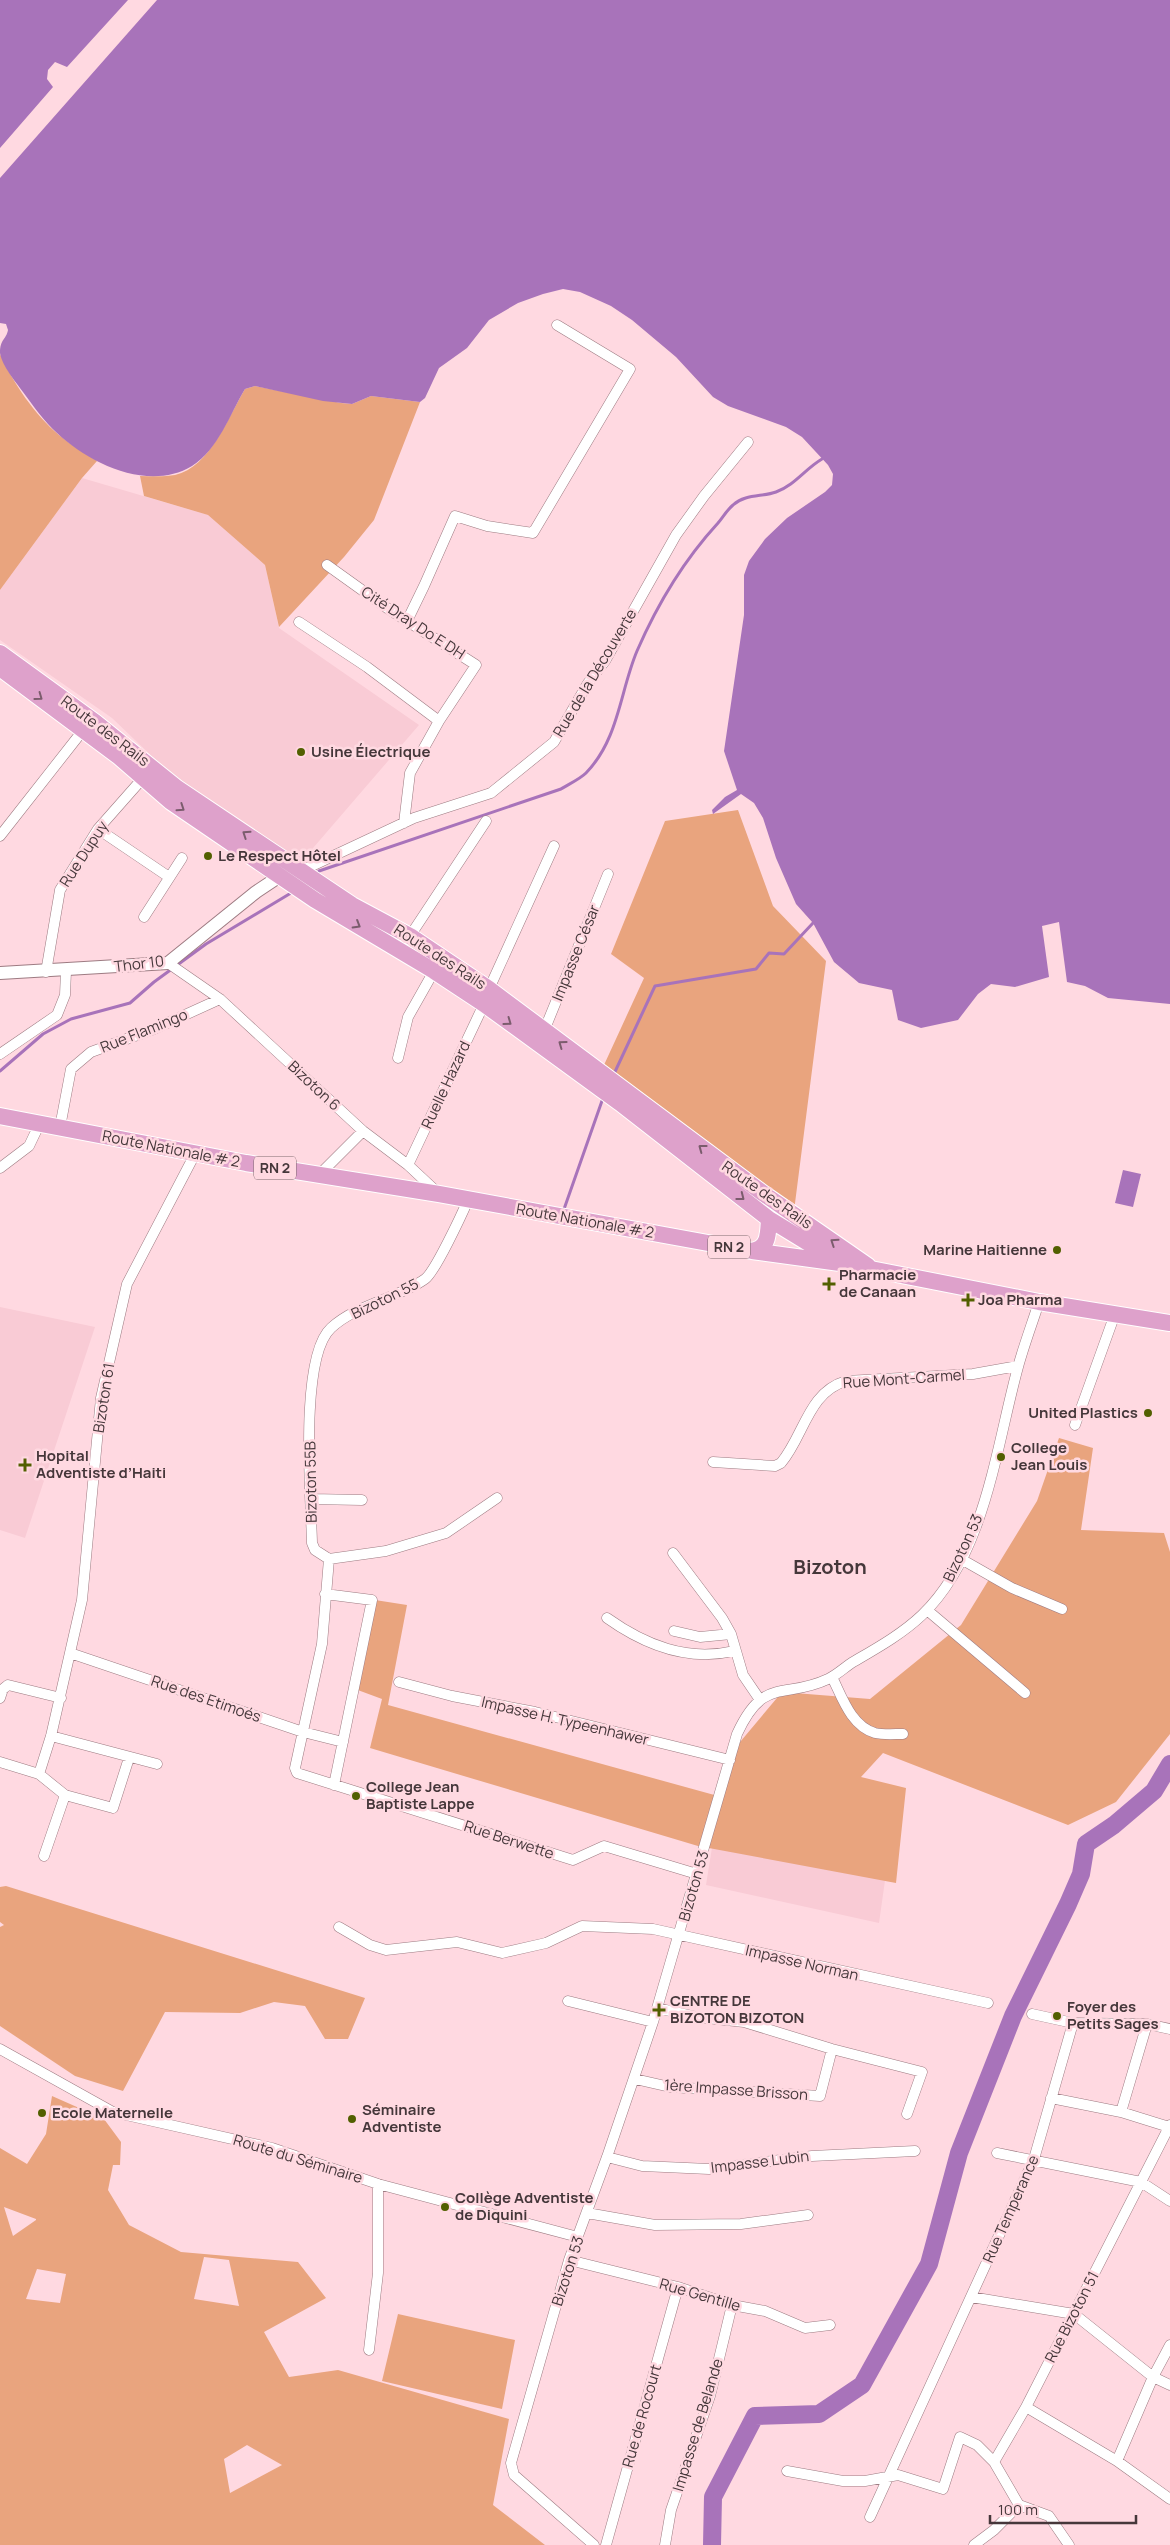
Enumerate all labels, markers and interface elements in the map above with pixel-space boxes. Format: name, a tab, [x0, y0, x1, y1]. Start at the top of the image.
street label: Cité Dray Do E DH	[357, 581, 469, 664]
street label: Rue de la Découverte	[548, 604, 641, 741]
street label: Route des Rails	[57, 690, 154, 771]
one-way arrow	[33, 691, 43, 700]
place label: Usine Électrique	[311, 741, 430, 762]
marker: Usine Électrique	[295, 746, 307, 758]
one-way arrow	[175, 802, 184, 812]
street label: Rue Dupuy	[54, 817, 113, 891]
one-way arrow	[242, 831, 252, 840]
place label: Le Respect Hôtel	[218, 845, 341, 866]
marker: Le Respect Hôtel	[202, 850, 214, 862]
street label: Impasse César	[547, 901, 605, 1004]
one-way arrow	[351, 919, 360, 929]
street label: Route des Rails	[390, 919, 491, 994]
street label: Thor 10	[113, 950, 165, 977]
street label: Rue Flamingo	[97, 1003, 191, 1058]
one-way arrow	[502, 1016, 512, 1025]
street label: Ruelle Hazard	[416, 1038, 475, 1132]
one-way arrow	[559, 1041, 568, 1049]
street label: Bizoton 6	[284, 1056, 345, 1115]
street label: Route Nationale # 2	[101, 1125, 242, 1172]
one-way arrow	[698, 1145, 708, 1154]
road number: RN 2	[254, 1156, 296, 1180]
street label: Route des Rails	[718, 1156, 817, 1234]
one-way arrow	[736, 1192, 745, 1201]
street label: Route Nationale # 2	[515, 1198, 656, 1243]
road number: RN 2	[708, 1236, 750, 1258]
one-way arrow	[830, 1239, 840, 1248]
place label: Marine Haitienne	[923, 1239, 1047, 1260]
marker: Marine Haitienne	[1051, 1244, 1063, 1256]
place label: Pharmacie de Canaan	[839, 1264, 916, 1302]
street label: Bizoton 55	[347, 1273, 422, 1324]
marker: Pharmacie de Canaan	[823, 1278, 835, 1290]
place label: Joa Pharma	[978, 1289, 1062, 1310]
marker: Joa Pharma	[962, 1294, 974, 1306]
street label: Bizoton 61	[88, 1362, 119, 1434]
street label: Rue Mont-Carmel	[842, 1364, 966, 1393]
place label: United Plastics	[1028, 1402, 1138, 1423]
marker: United Plastics	[1142, 1407, 1154, 1419]
place label: College Jean Louis	[1011, 1437, 1087, 1475]
street label: Bizoton 55B	[299, 1441, 322, 1523]
place label: Hopital Adventiste d’Haiti	[36, 1445, 166, 1483]
marker: College Jean Louis	[995, 1451, 1007, 1463]
marker: Hopital Adventiste d’Haiti	[18, 1458, 32, 1472]
street label: Bizoton 53	[938, 1511, 987, 1585]
district label: Bizoton	[793, 1553, 867, 1580]
street label: Rue des Etimoés	[148, 1670, 264, 1727]
street label: Impasse H. Typeenhawer	[479, 1691, 651, 1750]
place label: College Jean Baptiste Lappe	[366, 1776, 474, 1814]
marker: College Jean Baptiste Lappe	[350, 1790, 362, 1802]
street label: Rue Berwette	[462, 1815, 557, 1864]
street label: Bizoton 53	[673, 1848, 714, 1924]
street label: Impasse Norman	[743, 1939, 861, 1986]
place label: CENTRE DE BIZOTON BIZOTON	[670, 1990, 804, 2028]
place label: Foyer des Petits Sages	[1067, 1996, 1159, 2034]
marker: CENTRE DE BIZOTON BIZOTON	[652, 2003, 666, 2017]
marker: Foyer des Petits Sages	[1051, 2010, 1063, 2022]
street label: 1ère Impasse Brisson	[663, 2074, 809, 2105]
place label: Séminaire Adventiste	[362, 2099, 441, 2137]
place label: Ecole Maternelle	[52, 2102, 173, 2123]
marker: Ecole Maternelle	[36, 2107, 48, 2119]
marker: Séminaire Adventiste	[346, 2113, 358, 2125]
street label: Route du Séminaire	[231, 2129, 366, 2188]
street label: Impasse Lubin	[710, 2145, 810, 2178]
street label: Rue Temperance	[977, 2151, 1044, 2266]
place label: Collège Adventiste de Diquini	[455, 2187, 594, 2225]
marker: Collège Adventiste de Diquini	[439, 2201, 451, 2213]
street label: Bizoton 53	[546, 2233, 589, 2308]
street label: Rue Bizoton 51	[1039, 2267, 1104, 2366]
street label: Rue Gentille	[657, 2273, 743, 2316]
street label: Impasse de Belande	[667, 2356, 728, 2494]
street label: Rue de Rocourt	[617, 2362, 666, 2470]
scale bar	[990, 2492, 1136, 2524]
text: 100 m	[998, 2499, 1038, 2520]

